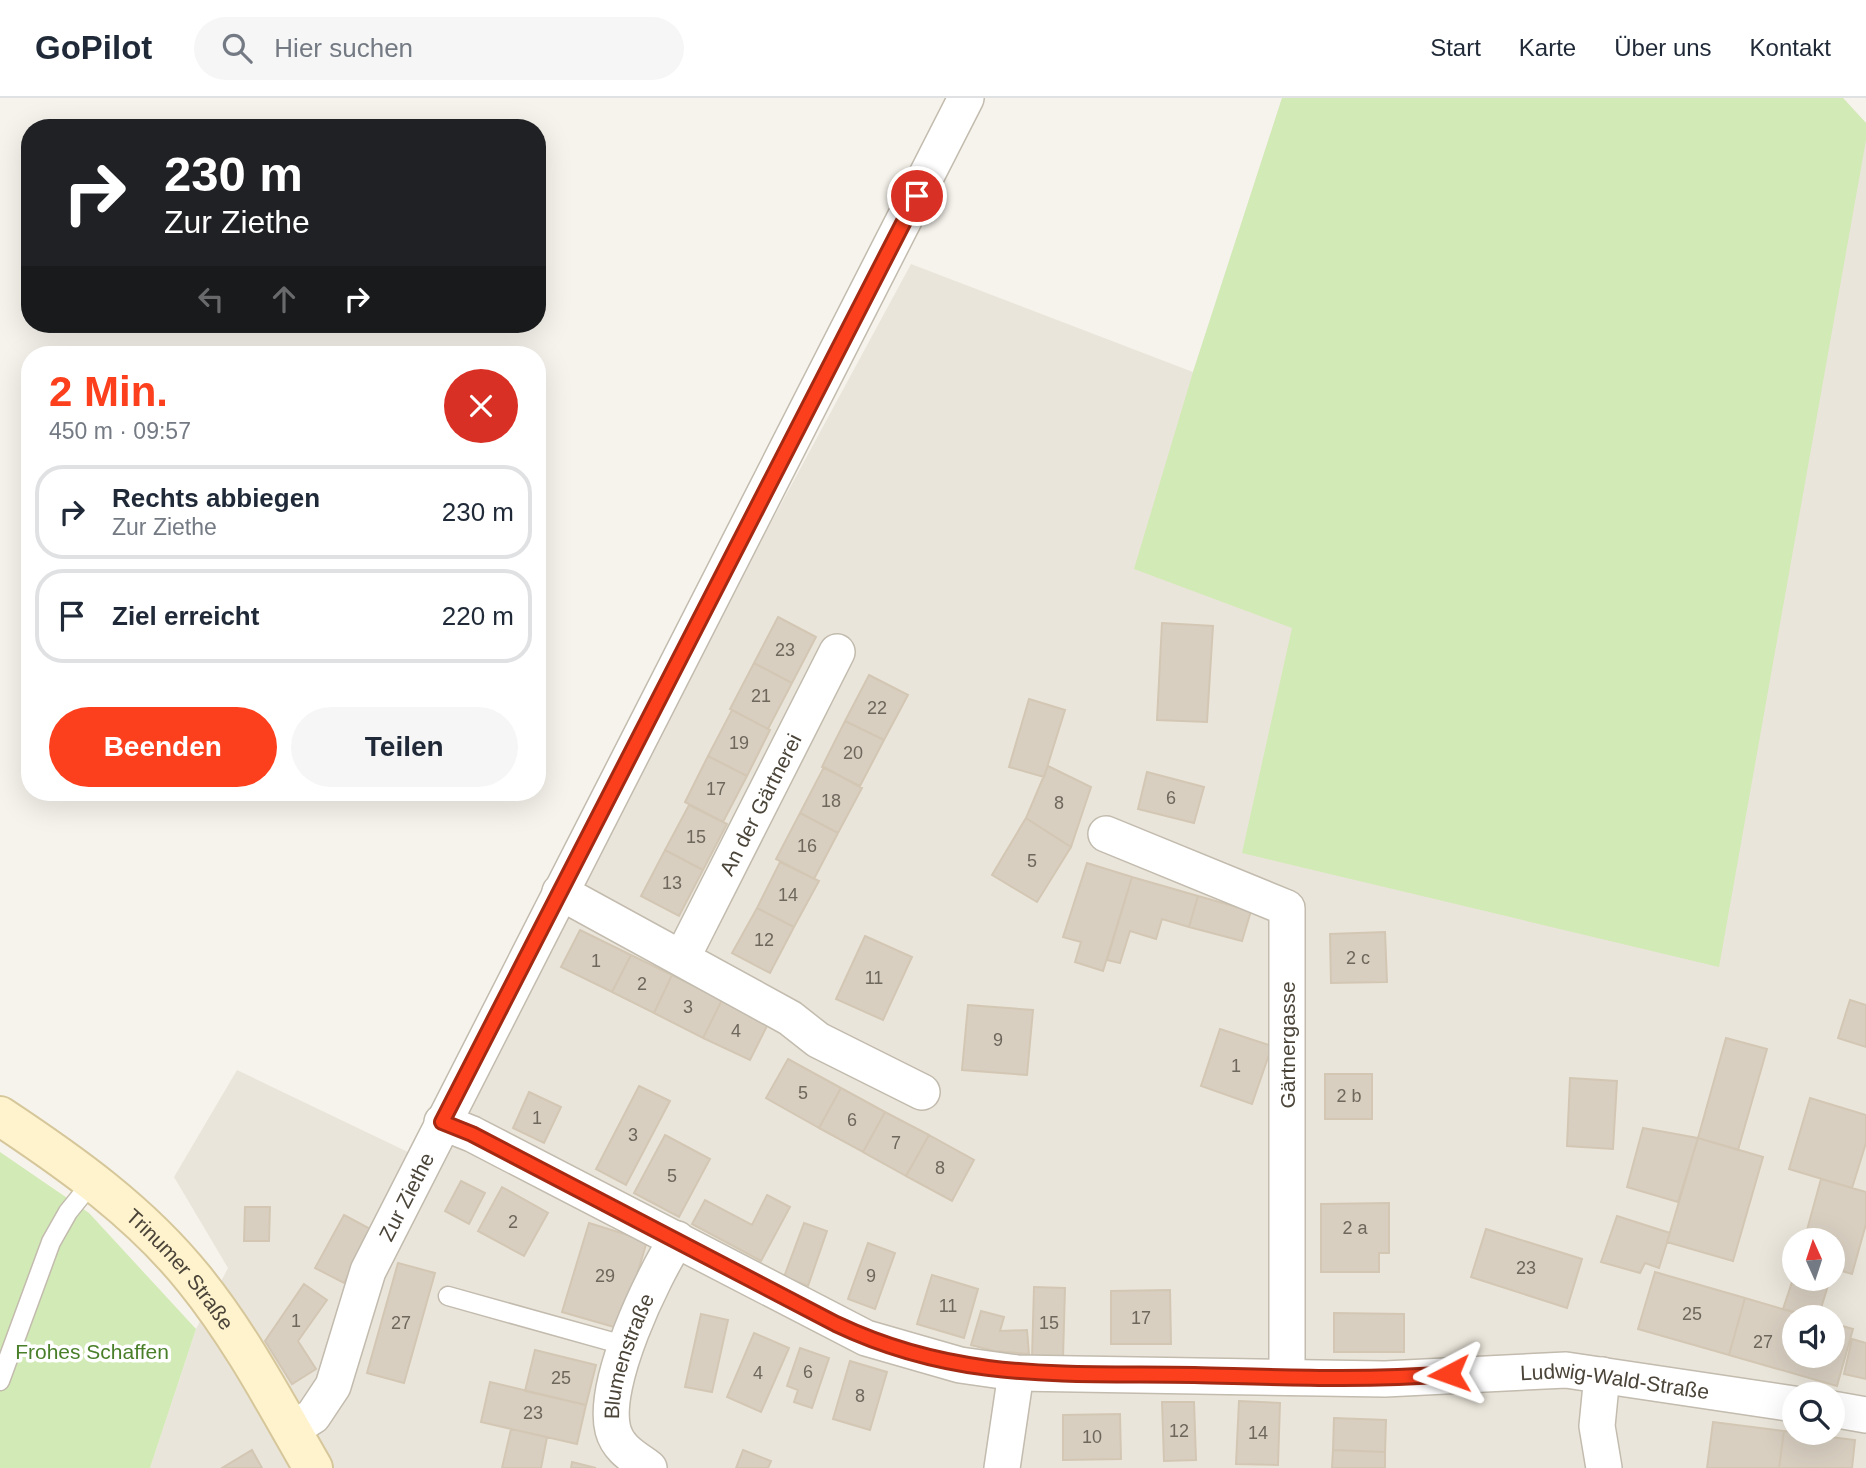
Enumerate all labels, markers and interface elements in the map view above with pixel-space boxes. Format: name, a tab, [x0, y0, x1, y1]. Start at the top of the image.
search box	[194, 17, 684, 80]
text: GoPilot	[35, 29, 152, 66]
icon: search	[218, 29, 256, 67]
text: Hier suchen	[274, 33, 413, 63]
text: Start	[1430, 34, 1481, 61]
text: Karte	[1519, 34, 1576, 61]
text: Über uns	[1614, 34, 1712, 61]
text: Kontakt	[1750, 34, 1831, 61]
icon: right	[49, 147, 140, 238]
text: 230 m	[164, 147, 303, 201]
pin	[887, 166, 947, 226]
icon: arrive	[898, 177, 936, 215]
text: Zur Ziethe	[164, 204, 310, 240]
icon: left	[192, 280, 230, 318]
icon: ahead	[265, 280, 303, 318]
icon: right	[338, 280, 376, 318]
text: 2 Min.	[49, 368, 168, 415]
button: close	[444, 369, 518, 443]
text: 450 m · 09:57	[49, 418, 191, 444]
text: Rechts abbiegen	[112, 483, 320, 513]
icon: right	[53, 493, 91, 531]
text: 230 m	[442, 497, 514, 527]
text: Zur Ziethe	[112, 514, 217, 540]
icon: arrive	[53, 597, 91, 635]
text: Ziel erreicht	[112, 601, 259, 631]
text: 220 m	[442, 601, 514, 631]
house number: 23	[775, 640, 795, 660]
house number: 21	[751, 686, 771, 706]
house number: 22	[867, 698, 887, 718]
button: Beenden	[49, 707, 277, 787]
button: Teilen	[291, 707, 518, 787]
street label: An der Gärtnerei	[714, 730, 805, 879]
house number: 19	[729, 733, 749, 753]
house number: 20	[843, 743, 863, 763]
house number: 17	[706, 779, 726, 799]
house number: 6	[1166, 788, 1176, 808]
house number: 18	[821, 791, 841, 811]
house number: 8	[1054, 793, 1064, 813]
house number: 15	[686, 827, 706, 847]
house number: 16	[797, 836, 817, 856]
house number: 5	[1027, 851, 1037, 871]
house number: 13	[662, 873, 682, 893]
house number: 14	[778, 885, 798, 905]
house number: 12	[754, 930, 774, 950]
house number: 2 c	[1346, 948, 1370, 968]
house number: 1	[591, 951, 601, 971]
house number: 11	[865, 968, 883, 988]
house number: 2	[637, 974, 647, 994]
street label: Gärtnergasse	[1276, 981, 1299, 1109]
house number: 3	[683, 997, 693, 1017]
house number: 4	[731, 1021, 741, 1041]
house number: 9	[993, 1030, 1003, 1050]
house number: 1	[1231, 1056, 1241, 1076]
house number: 5	[798, 1083, 808, 1103]
house number: 2 b	[1336, 1086, 1362, 1106]
house number: 1	[532, 1108, 542, 1128]
house number: 6	[847, 1110, 857, 1130]
house number: 3	[628, 1125, 638, 1145]
house number: 7	[891, 1133, 901, 1153]
street label: Zur Ziethe	[374, 1149, 438, 1244]
house number: 8	[935, 1158, 945, 1178]
house number: 5	[667, 1166, 677, 1186]
street label: Trinumer Straße	[122, 1204, 239, 1334]
house number: 2	[508, 1212, 518, 1232]
house number: 2 a	[1342, 1218, 1368, 1238]
north arrow	[1782, 1228, 1844, 1292]
map controls	[1782, 1228, 1845, 1445]
house number: 23	[1516, 1258, 1536, 1278]
house number: 29	[595, 1266, 615, 1286]
house number: 9	[866, 1266, 876, 1286]
street label: Blumenstraße	[600, 1289, 658, 1419]
house number: 11	[939, 1296, 957, 1316]
house number: 25	[1682, 1304, 1702, 1324]
button: sound	[1782, 1305, 1845, 1368]
house number: 17	[1131, 1308, 1151, 1328]
house number: 1	[291, 1311, 301, 1331]
house number: 27	[391, 1313, 411, 1333]
house number: 15	[1039, 1313, 1059, 1333]
house number: 27	[1753, 1332, 1773, 1352]
position arrow	[1412, 1337, 1486, 1411]
park label: Frohes Schaffen	[15, 1340, 169, 1363]
street label: Ludwig-Wald-Straße	[1519, 1358, 1711, 1403]
house number: 6	[803, 1362, 813, 1382]
house number: 4	[753, 1363, 763, 1383]
house number: 25	[551, 1368, 571, 1388]
button: search	[1782, 1382, 1845, 1445]
house number: 8	[855, 1386, 865, 1406]
house number: 23	[523, 1403, 543, 1423]
house number: 12	[1169, 1421, 1189, 1441]
house number: 14	[1248, 1423, 1268, 1443]
house number: 10	[1082, 1427, 1102, 1447]

